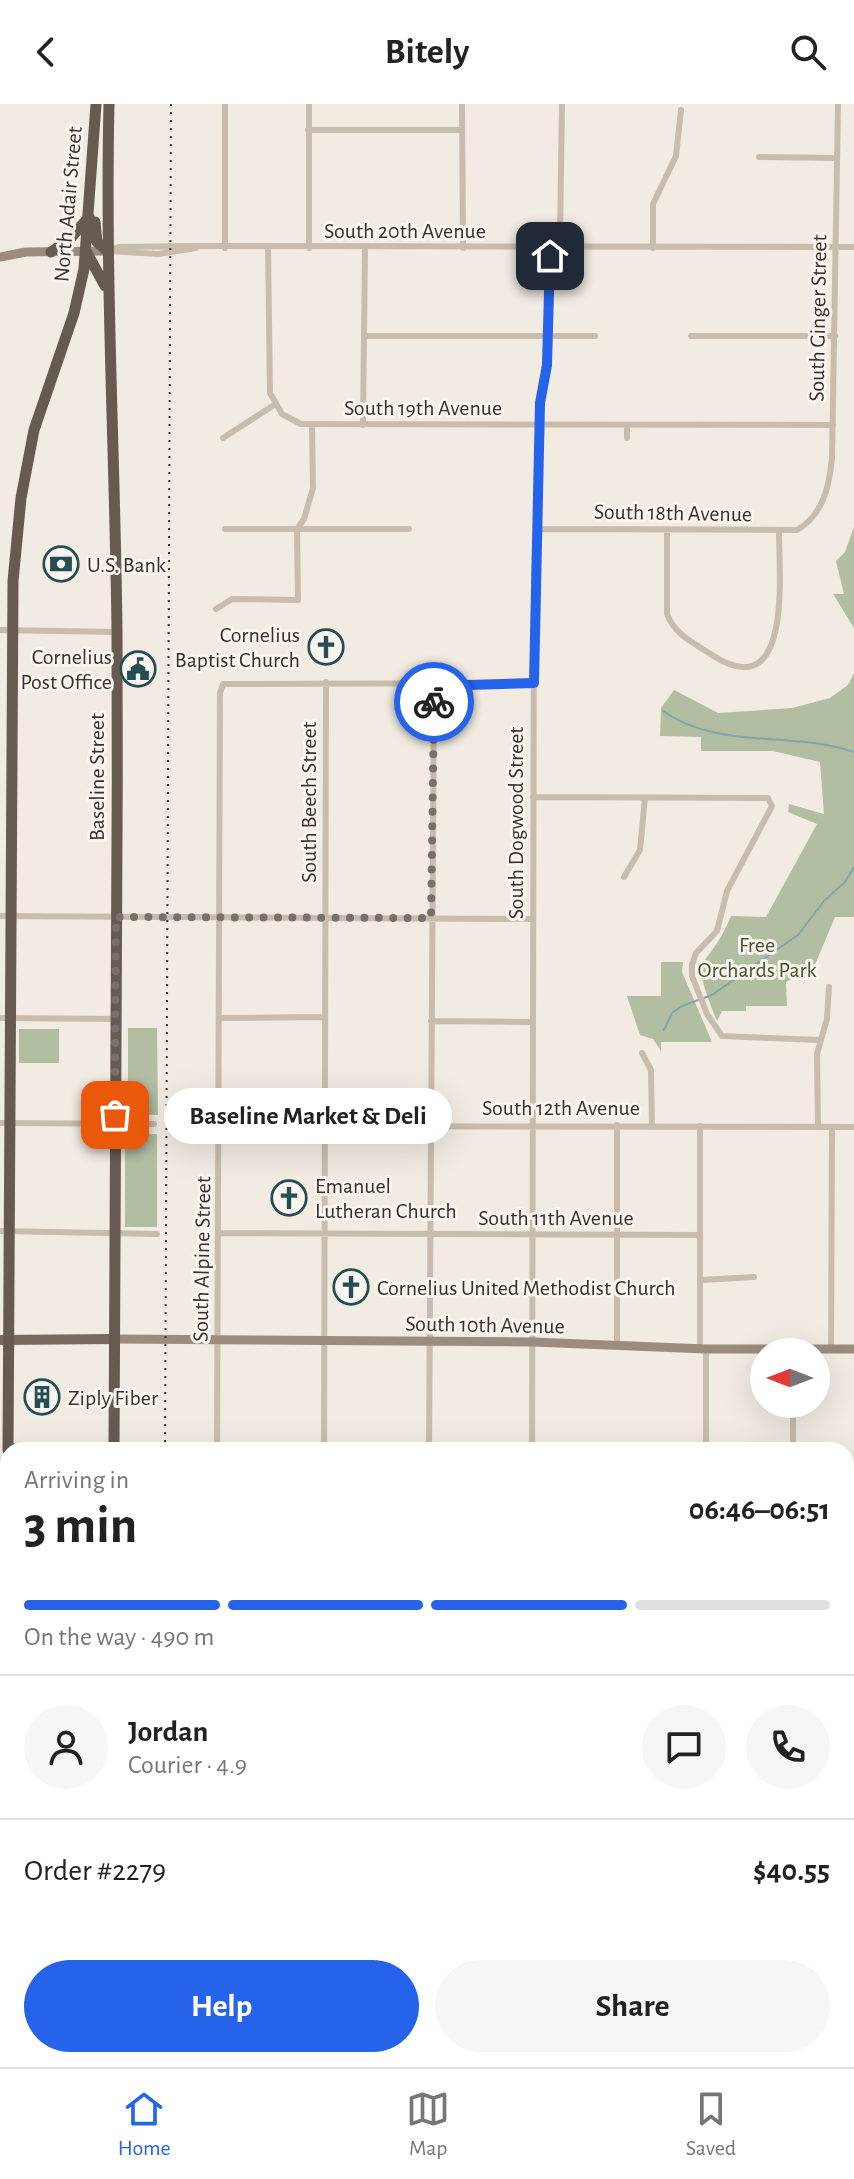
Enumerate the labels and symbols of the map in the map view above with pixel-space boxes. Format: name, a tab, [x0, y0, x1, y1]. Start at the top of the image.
street label: North Adair Street	[50, 125, 86, 283]
street label: South 20th Avenue	[324, 220, 486, 242]
pin	[516, 222, 584, 290]
street label: South Ginger Street	[806, 234, 830, 402]
street label: South 19th Avenue	[344, 397, 502, 419]
street label: South 18th Avenue	[594, 501, 752, 525]
bank icon: U.S. Bank	[42, 545, 80, 583]
place label: U.S. Bank	[87, 554, 166, 576]
place label: Cornelius Baptist Church	[175, 624, 300, 671]
church icon: Cornelius Baptist Church	[307, 628, 345, 666]
place label: Cornelius Post Office	[20, 646, 112, 693]
public building icon: Cornelius Post Office	[119, 650, 157, 688]
courier	[394, 662, 474, 742]
street label: Baseline Street	[86, 713, 108, 841]
street label: South Beech Street	[298, 721, 320, 883]
street label: South Dogwood Street	[505, 727, 527, 919]
park label: Free Orchards Park	[697, 934, 817, 981]
pin	[81, 1081, 149, 1149]
callout: Baseline Market & Deli	[163, 1087, 451, 1143]
street label: South 12th Avenue	[482, 1097, 640, 1119]
place label: Emanuel Lutheran Church	[315, 1175, 457, 1222]
street label: South Alpine Street	[190, 1176, 214, 1342]
church icon: Emanuel Lutheran Church	[270, 1179, 308, 1217]
street label: South 11th Avenue	[478, 1207, 634, 1229]
church icon: Cornelius United Methodist Church	[332, 1268, 370, 1306]
place label: Cornelius United Methodist Church	[377, 1277, 676, 1299]
street label: South 10th Avenue	[405, 1313, 565, 1337]
north arrow	[750, 1338, 830, 1418]
building icon: Ziply Fiber	[23, 1378, 61, 1416]
place label: Ziply Fiber	[68, 1387, 158, 1409]

